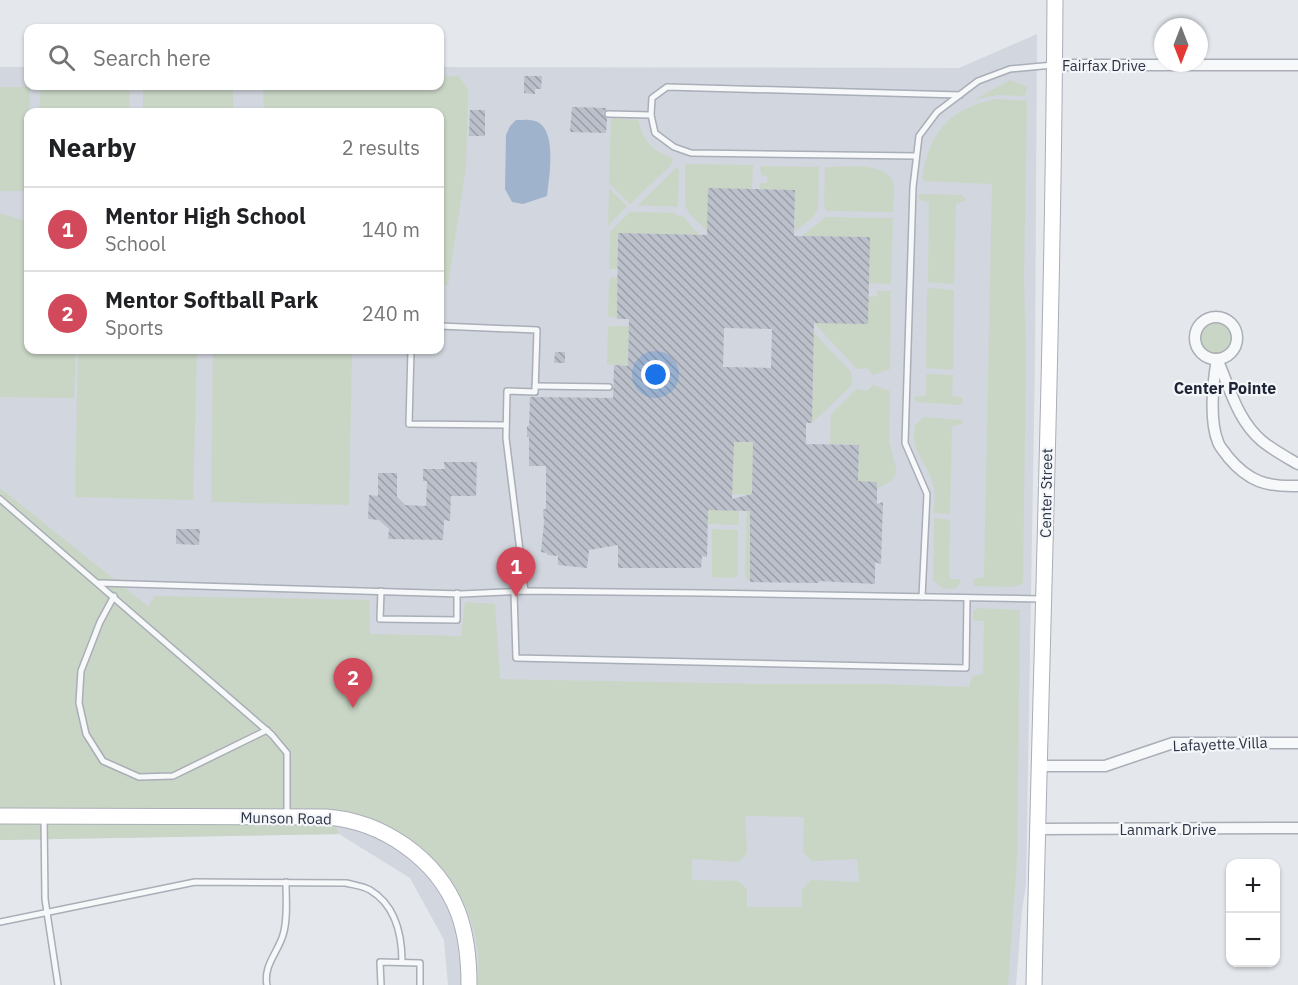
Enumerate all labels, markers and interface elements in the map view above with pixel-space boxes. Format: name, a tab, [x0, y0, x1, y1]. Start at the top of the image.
north arrow	[1154, 18, 1208, 72]
search box	[24, 24, 444, 90]
icon: search	[45, 41, 78, 74]
text: Search here	[93, 43, 211, 72]
street label: Fairfax Drive	[1062, 56, 1146, 75]
text: Nearby	[48, 130, 136, 164]
text: 2 results	[342, 134, 420, 161]
text: Mentor High School	[105, 201, 306, 230]
text: 1	[62, 216, 74, 243]
text: 140 m	[362, 216, 420, 243]
text: School	[105, 230, 166, 257]
text: Mentor Softball Park	[105, 285, 318, 314]
text: 2	[62, 300, 74, 327]
text: 240 m	[362, 300, 420, 327]
text: Sports	[105, 314, 164, 341]
your location	[641, 360, 670, 389]
district label: Center Pointe	[1174, 378, 1276, 398]
street label: Center Street	[1036, 448, 1056, 538]
pin: 1	[496, 548, 536, 597]
pin: 2	[334, 658, 372, 708]
street label: Lafayette Villa	[1172, 733, 1268, 755]
street label: Munson Road	[240, 808, 332, 828]
street label: Lanmark Drive	[1120, 820, 1216, 839]
map controls	[1226, 859, 1280, 967]
button: +	[1226, 859, 1280, 913]
button: −	[1226, 913, 1280, 967]

